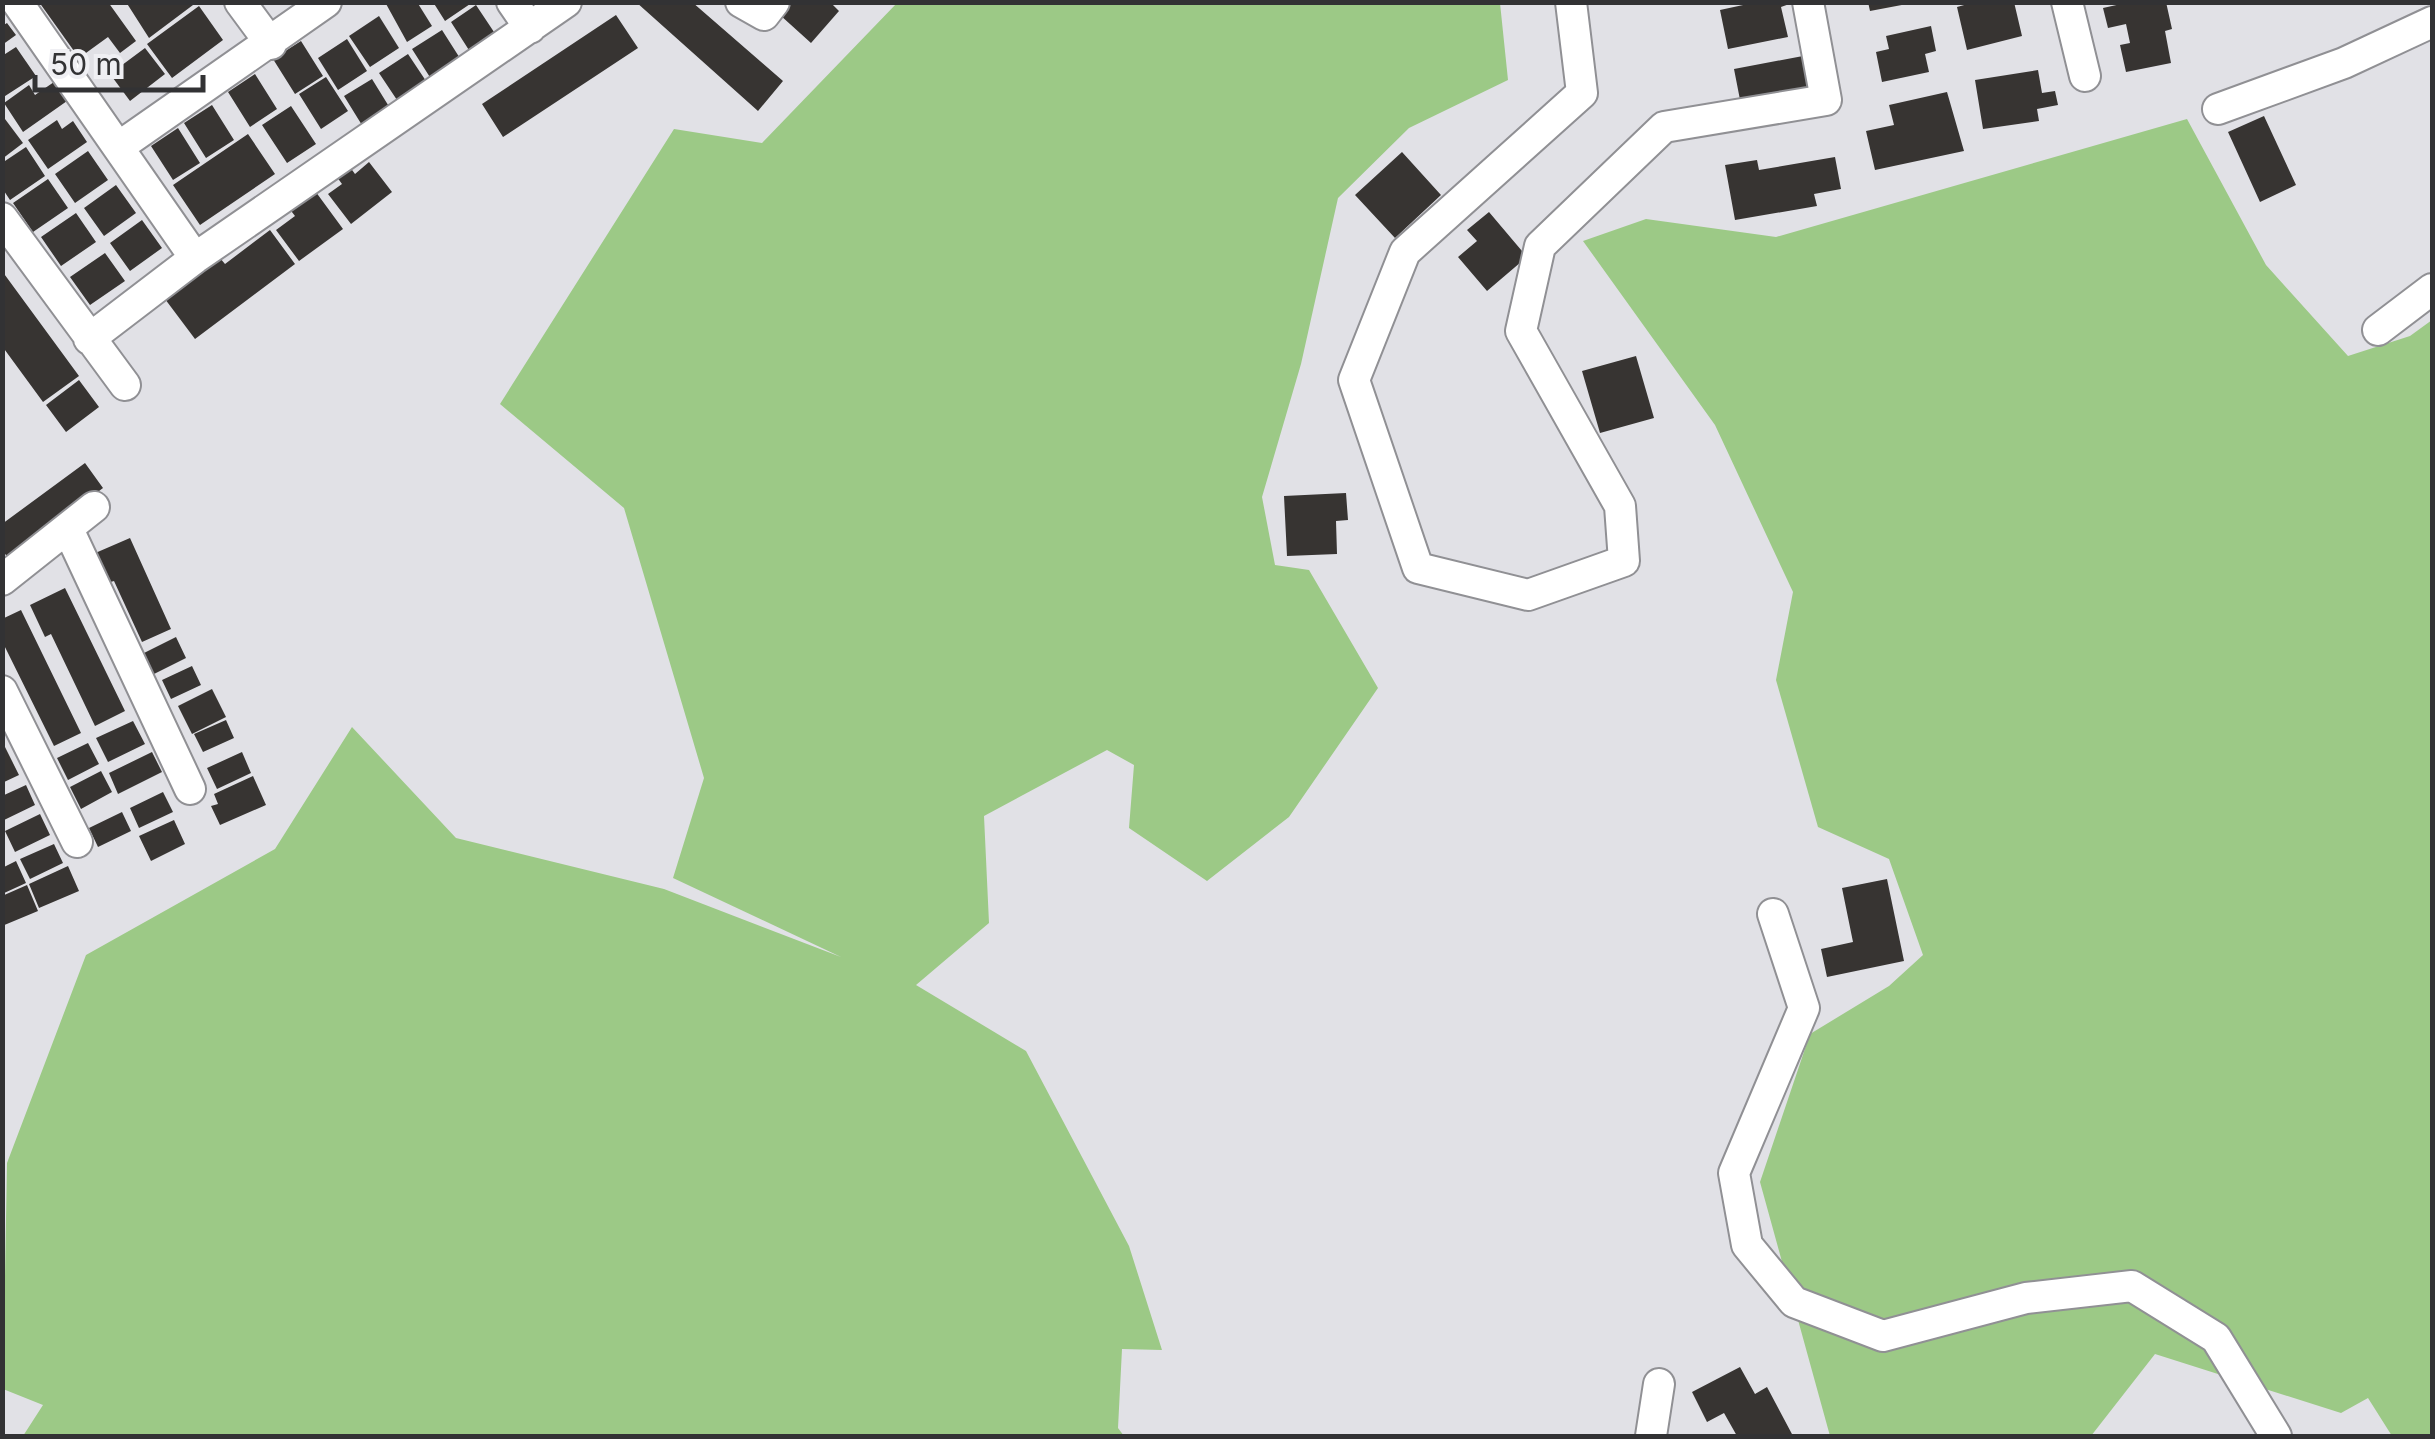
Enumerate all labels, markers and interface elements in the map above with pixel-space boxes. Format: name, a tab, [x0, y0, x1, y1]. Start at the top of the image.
scale bar	[35, 30, 202, 92]
text: 50 m	[50, 46, 122, 82]

